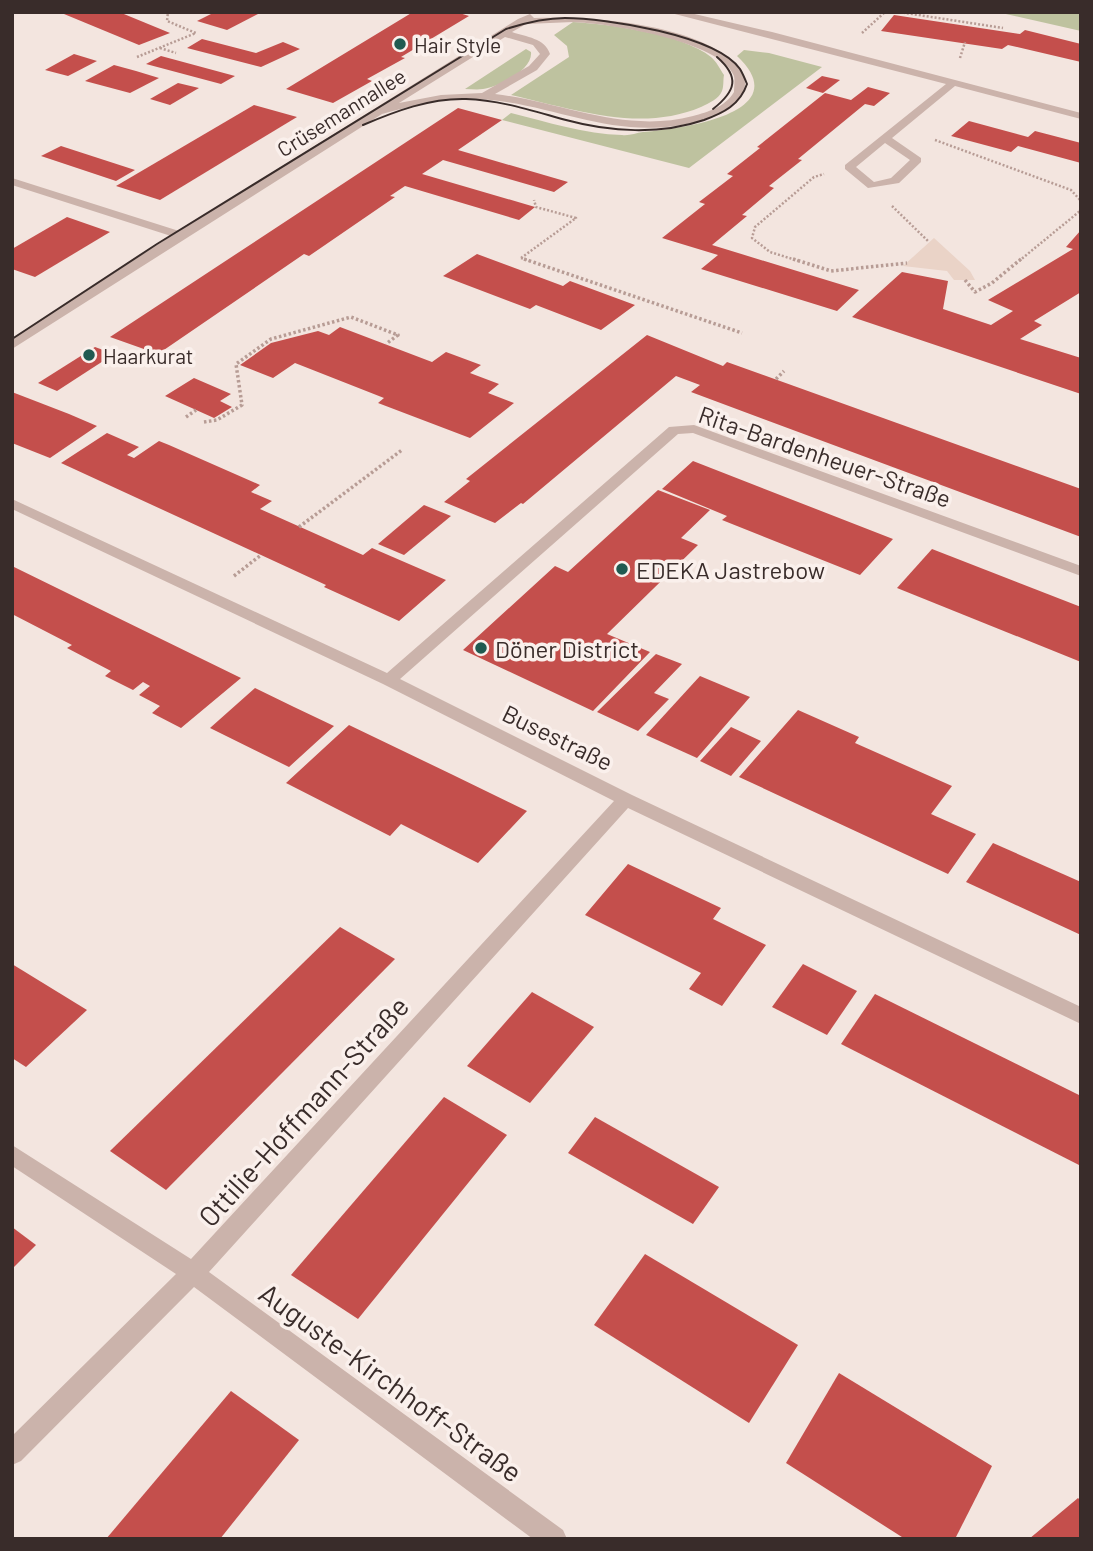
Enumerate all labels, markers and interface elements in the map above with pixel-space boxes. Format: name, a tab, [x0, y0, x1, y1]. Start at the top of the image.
place label: Hair Style	[414, 32, 501, 57]
marker: Hair Style	[392, 36, 408, 52]
street label: Crüsemannallee	[272, 63, 410, 161]
place label: Haarkurat	[103, 343, 194, 368]
marker: Haarkurat	[81, 347, 97, 363]
street label: Rita-Bardenheuer-Straße	[695, 399, 955, 513]
place label: EDEKA Jastrebow	[636, 555, 825, 584]
marker: EDEKA Jastrebow	[614, 561, 630, 577]
place label: Döner District	[495, 634, 639, 663]
marker: Döner District	[473, 640, 489, 656]
street label: Busestraße	[498, 698, 618, 776]
street label: Ottilie-Hoffmann-Straße	[191, 989, 415, 1233]
street label: Auguste-Kirchhoff-Straße	[253, 1275, 529, 1489]

